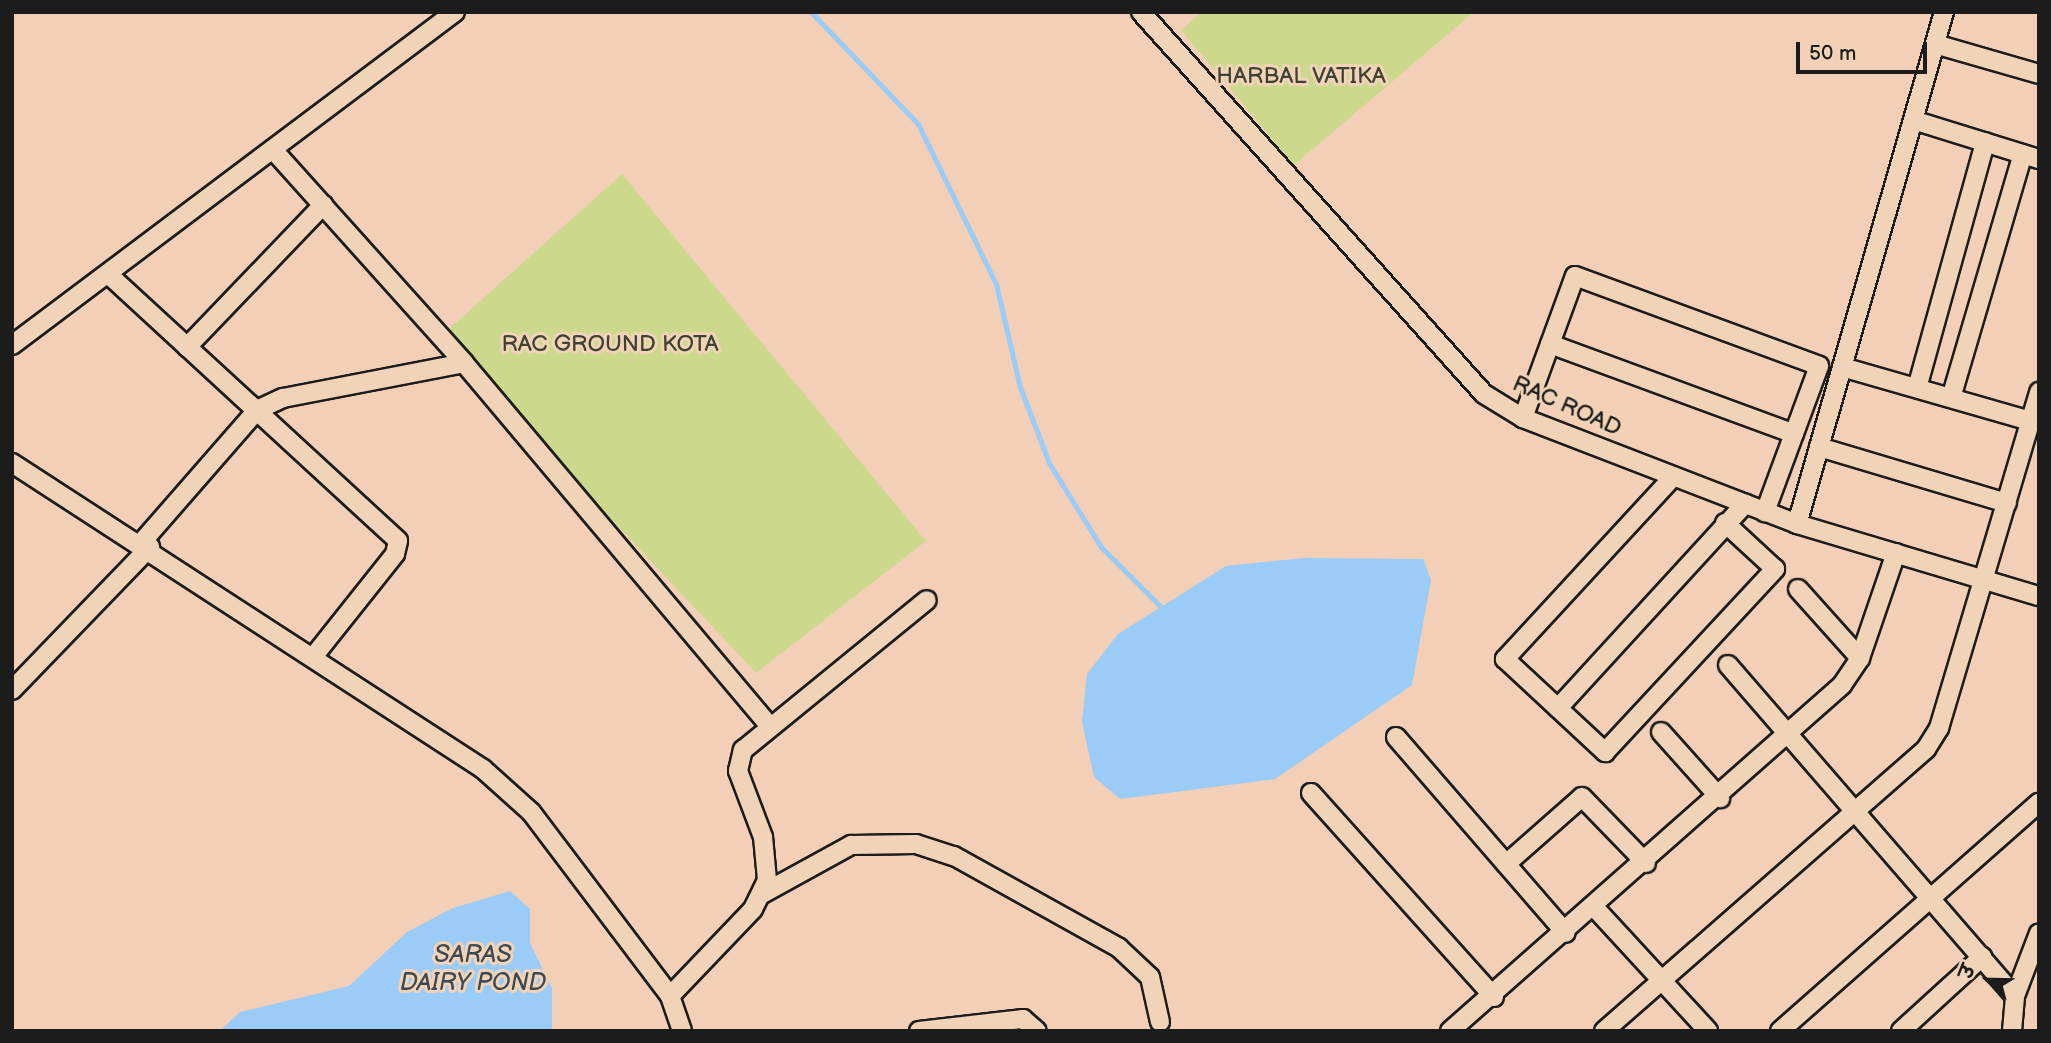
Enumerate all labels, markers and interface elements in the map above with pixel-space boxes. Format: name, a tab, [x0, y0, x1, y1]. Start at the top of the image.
scale bar	[1799, 28, 1930, 72]
text: 50 m	[1809, 41, 1856, 66]
park label: HARBAL VATIKA	[1216, 62, 1386, 90]
park label: RAC GROUND KOTA	[501, 330, 719, 358]
street label: RAC ROAD	[1508, 370, 1626, 442]
water label: SARAS DAIRY POND	[400, 941, 546, 997]
north arrow	[1953, 945, 2023, 1015]
text: उ	[1955, 962, 1981, 982]

